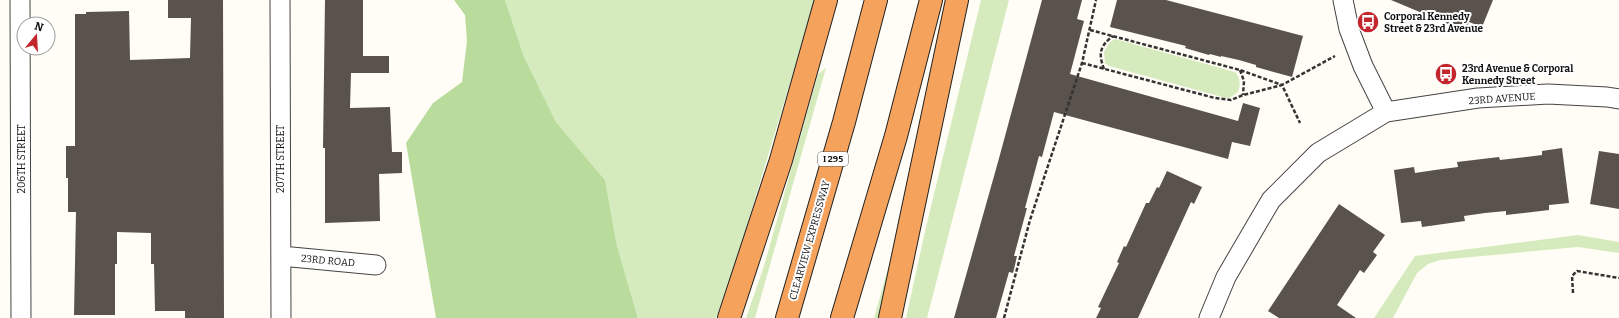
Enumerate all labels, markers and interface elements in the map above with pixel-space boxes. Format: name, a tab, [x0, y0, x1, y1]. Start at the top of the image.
bus stop icon: Corporal Kennedy Street & 23rd Avenue	[1355, 9, 1381, 35]
place label: Corporal Kennedy Street & 23rd Avenue	[1384, 11, 1484, 35]
north arrow	[16, 16, 56, 56]
text: N	[33, 19, 45, 35]
bus stop icon: 23rd Avenue & Corporal Kennedy Street	[1433, 61, 1459, 87]
place label: 23rd Avenue & Corporal Kennedy Street	[1462, 63, 1573, 87]
street label: 23RD AVENUE	[1468, 91, 1536, 107]
street label: 206TH STREET	[16, 124, 28, 194]
street label: 207TH STREET	[275, 125, 287, 193]
road number: I 295	[818, 152, 848, 166]
street label: CLEARVIEW EXPRESSWAY	[787, 179, 833, 301]
street label: 23RD ROAD	[300, 253, 355, 269]

